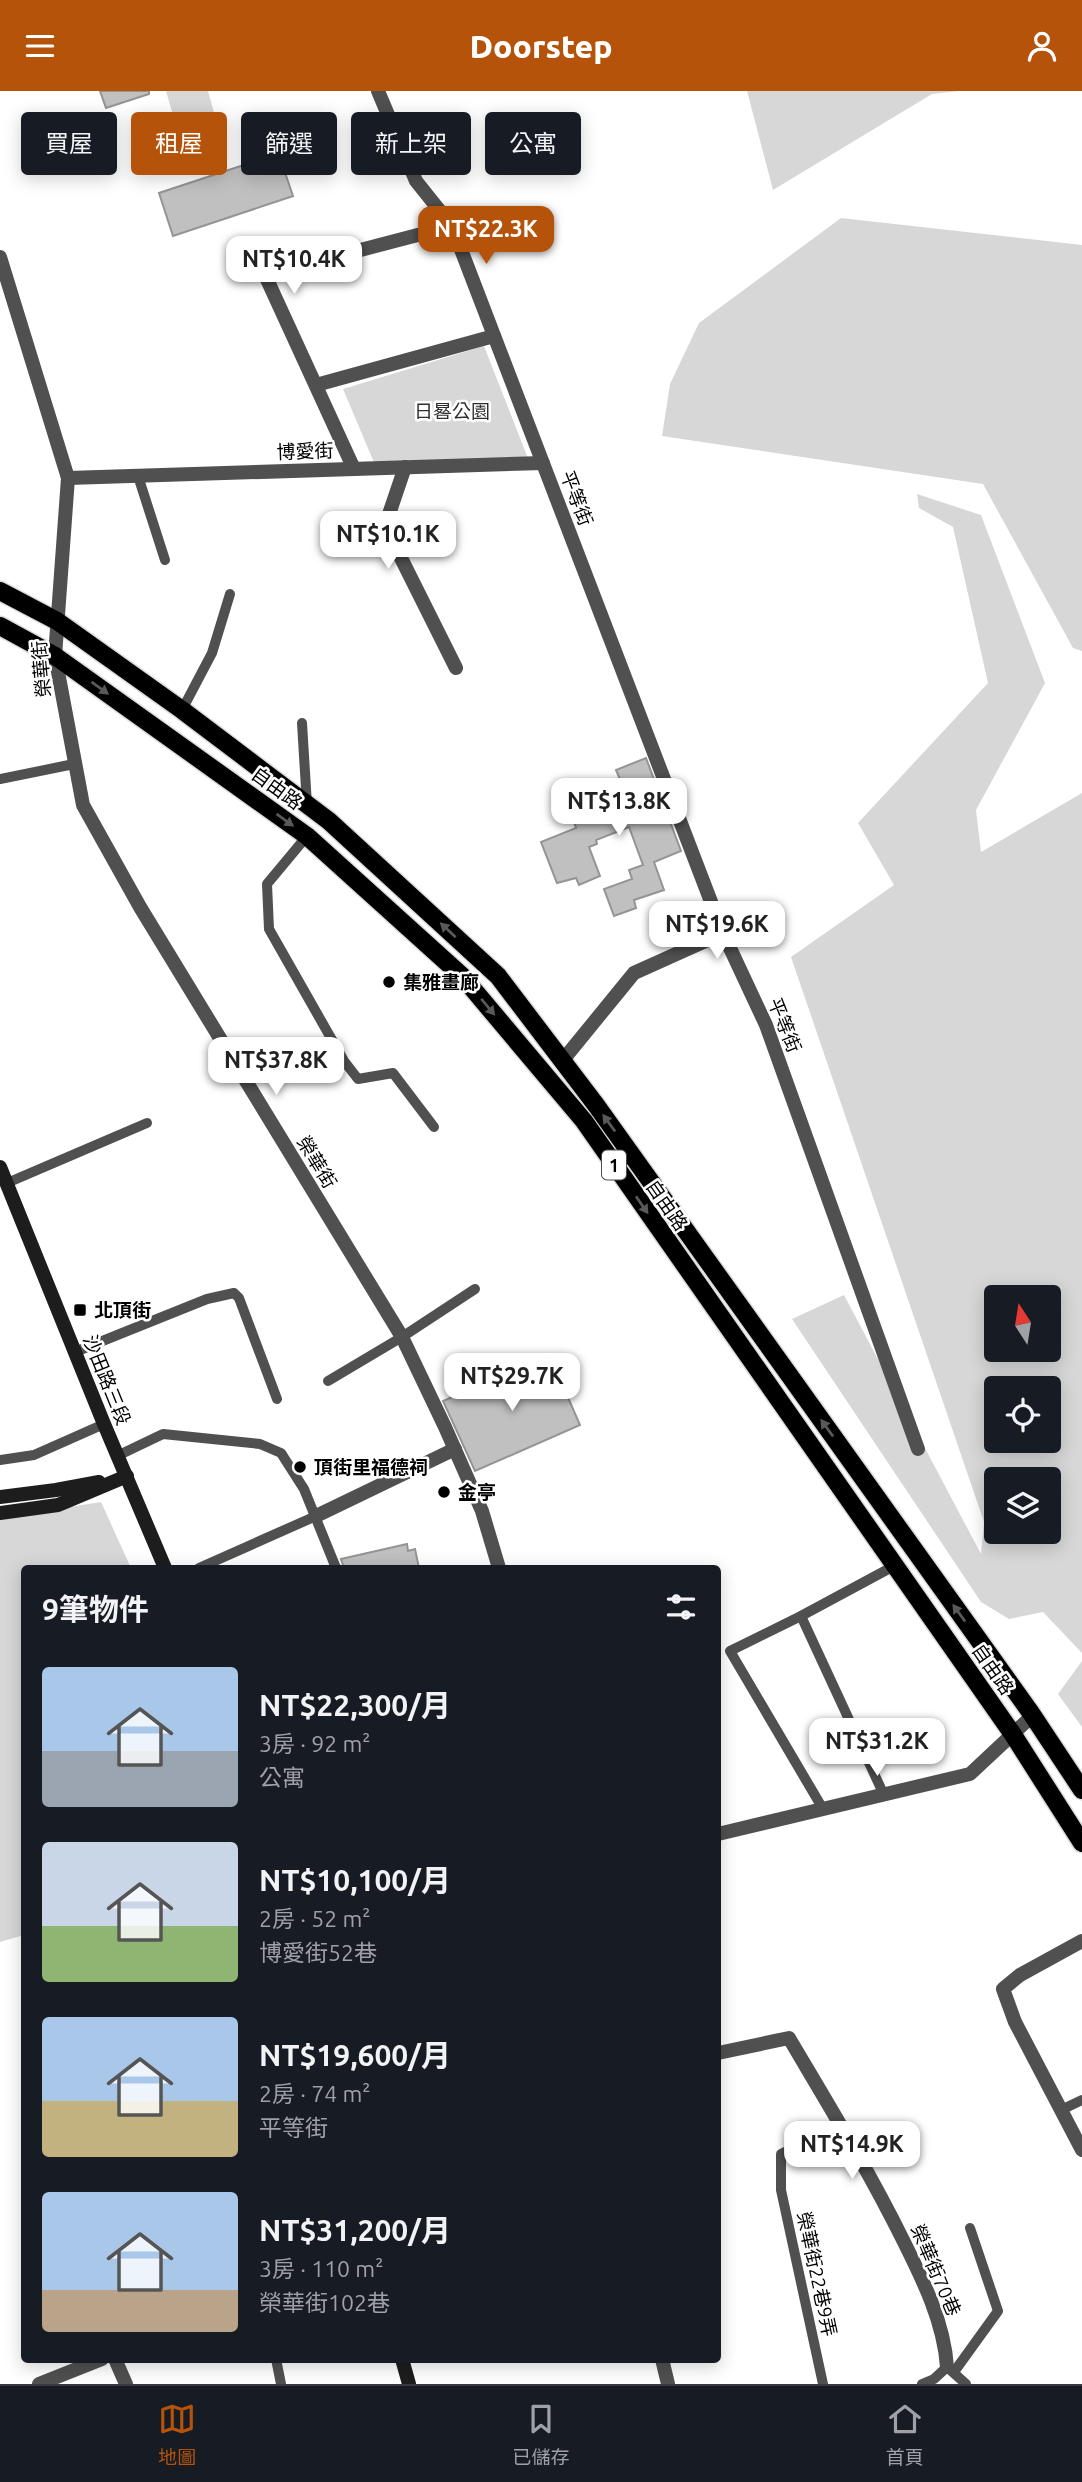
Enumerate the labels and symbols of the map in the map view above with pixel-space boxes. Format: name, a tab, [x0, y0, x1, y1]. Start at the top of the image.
pin: NT$22.3K	[414, 207, 558, 266]
pin: NT$10.4K	[222, 237, 366, 296]
park label: 日晷公園	[414, 400, 490, 422]
street label: 博愛街	[276, 439, 334, 463]
street label: 平等街	[557, 467, 597, 529]
pin: NT$10.1K	[316, 511, 460, 571]
street label: 榮華街	[28, 640, 54, 698]
one-way arrow	[91, 680, 109, 694]
street label: 自由路	[247, 762, 307, 814]
pin: NT$13.8K	[547, 779, 691, 838]
one-way arrow	[276, 813, 294, 827]
pin: NT$19.6K	[645, 901, 789, 961]
one-way arrow	[440, 923, 457, 939]
place label: 集雅畫廊	[403, 971, 479, 993]
marker: 集雅畫廊	[381, 974, 397, 990]
street label: 平等街	[764, 994, 806, 1056]
one-way arrow	[480, 998, 496, 1016]
pin: NT$37.8K	[204, 1037, 348, 1097]
one-way arrow	[602, 1114, 616, 1132]
street label: 榮華街	[293, 1132, 341, 1192]
road number: 1	[602, 1150, 626, 1179]
street label: 自由路	[642, 1175, 692, 1235]
one-way arrow	[635, 1196, 648, 1215]
north arrow	[984, 1285, 1060, 1361]
place label: 北頂街	[94, 1299, 151, 1321]
marker: 北頂街	[72, 1302, 88, 1318]
street label: 沙田路三段	[79, 1332, 135, 1428]
pin: NT$29.7K	[440, 1353, 584, 1413]
one-way arrow	[820, 1419, 834, 1437]
place label: 頂街里福德祠	[314, 1456, 428, 1478]
marker: 頂街里福德祠	[292, 1459, 308, 1475]
place label: 金亭	[458, 1481, 496, 1503]
marker: 金亭	[436, 1484, 452, 1500]
one-way arrow	[952, 1604, 966, 1622]
street label: 自由路	[968, 1639, 1018, 1699]
pin: NT$31.2K	[805, 1719, 949, 1778]
pin: NT$14.9K	[780, 2121, 924, 2181]
street label: 榮華街22巷9弄	[793, 2210, 841, 2338]
street label: 榮華街70巷	[907, 2221, 965, 2319]

